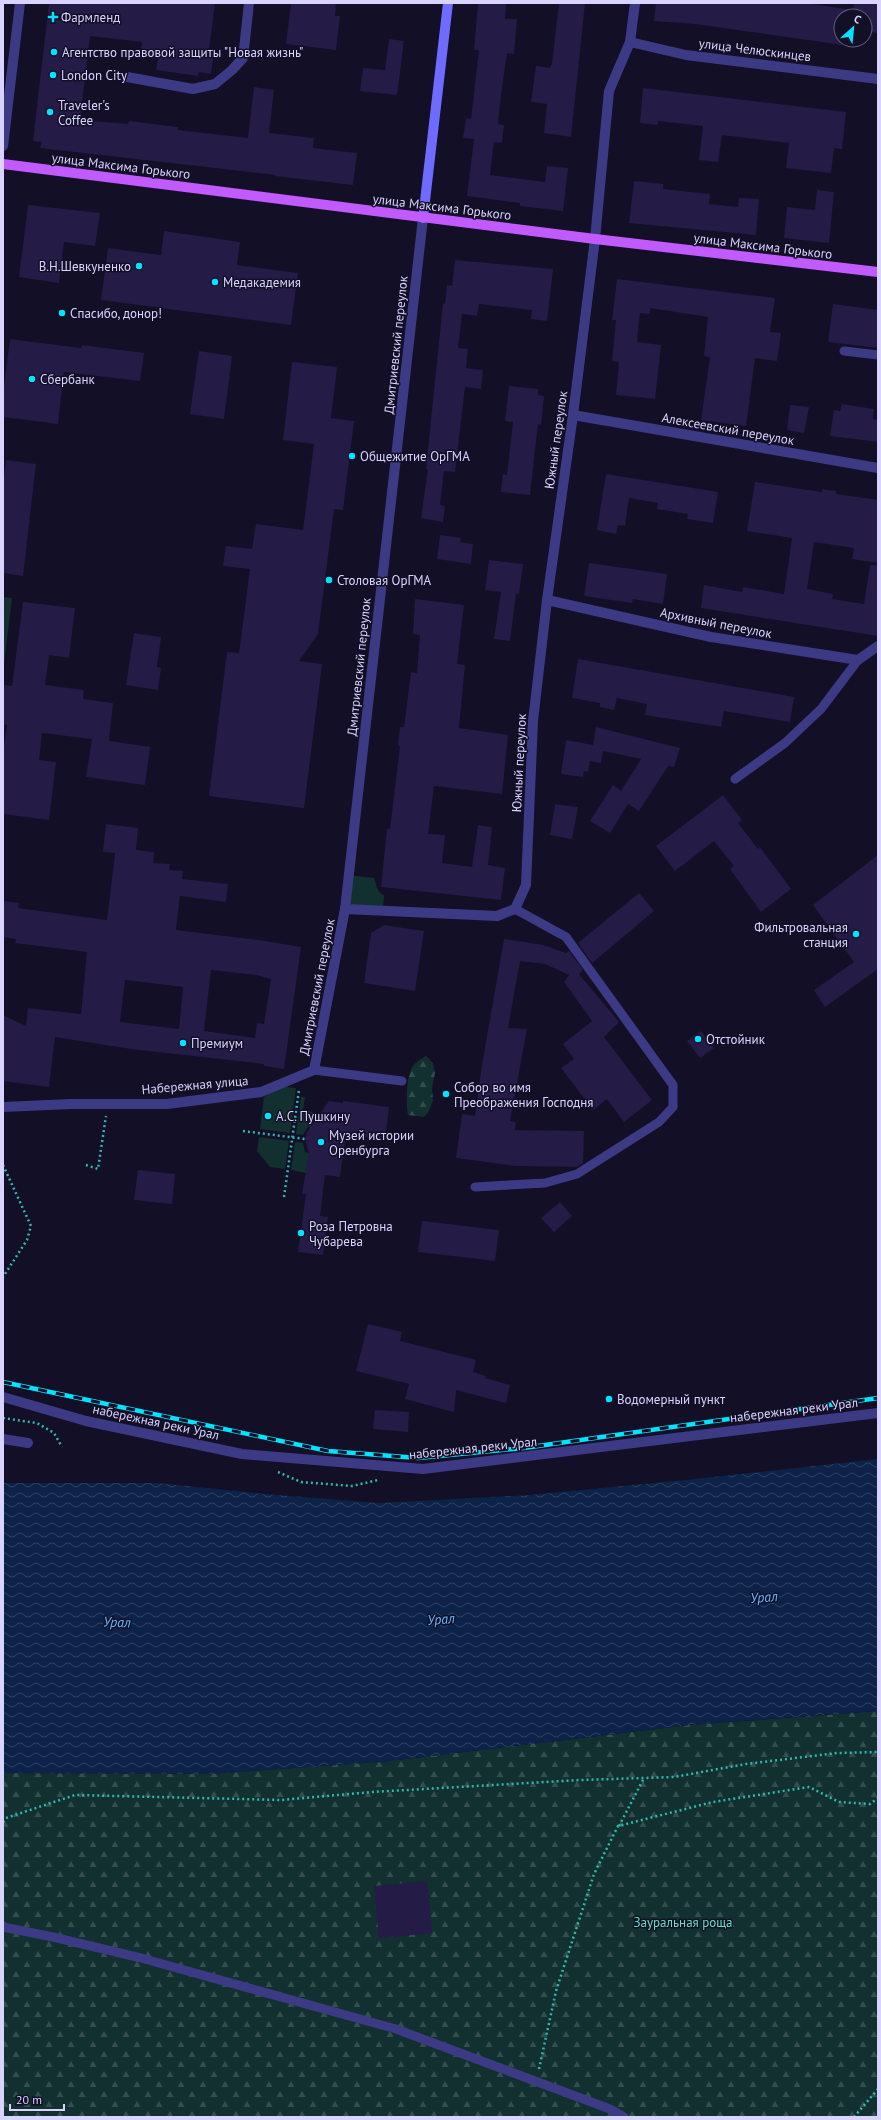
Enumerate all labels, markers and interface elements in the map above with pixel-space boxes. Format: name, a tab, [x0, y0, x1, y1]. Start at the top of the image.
north arrow	[833, 8, 873, 48]
place label: Фармленд	[61, 9, 120, 26]
text: С	[852, 11, 863, 27]
marker: Фармленд	[48, 12, 58, 22]
street label: улица Челюскинцев	[698, 35, 812, 65]
place label: Агентство правовой защиты "Новая жизнь"	[62, 44, 303, 61]
marker: Агентство правовой защиты "Новая жизнь"	[49, 47, 59, 57]
place label: London City	[61, 67, 127, 84]
marker: London City	[48, 70, 58, 80]
place label: Traveler's Coffee	[58, 97, 110, 129]
marker: Traveler's Coffee	[45, 107, 55, 117]
street label: улица Максима Горького	[51, 149, 191, 183]
street label: улица Максима Горького	[372, 190, 512, 224]
street label: улица Максима Горького	[693, 229, 833, 263]
place label: В.Н.Шевкуненко	[39, 258, 131, 275]
marker: В.Н.Шевкуненко	[134, 261, 144, 271]
place label: Медакадемия	[223, 274, 301, 291]
street label: Дмитриевский переулок	[380, 274, 412, 415]
marker: Медакадемия	[210, 277, 220, 287]
place label: Спасибо, донор!	[70, 305, 162, 322]
marker: Спасибо, донор!	[57, 308, 67, 318]
place label: Сбербанк	[40, 371, 95, 388]
marker: Сбербанк	[27, 374, 37, 384]
street label: Южный переулок	[541, 389, 571, 490]
street label: Алексеевский переулок	[660, 409, 796, 449]
place label: Общежитие ОрГМА	[360, 448, 470, 465]
marker: Общежитие ОрГМА	[347, 451, 357, 461]
place label: Столовая ОрГМА	[337, 572, 432, 589]
marker: Столовая ОрГМА	[324, 575, 334, 585]
street label: Дмитриевский переулок	[343, 596, 375, 737]
street label: Архивный переулок	[659, 604, 774, 642]
street label: Южный переулок	[508, 712, 530, 813]
street label: Дмитриевский переулок	[295, 916, 339, 1057]
place label: Фильтровальная станция	[754, 919, 848, 951]
marker: Фильтровальная станция	[851, 929, 861, 939]
place label: Отстойник	[706, 1031, 766, 1048]
marker: Отстойник	[693, 1034, 703, 1044]
place label: Премиум	[191, 1035, 243, 1052]
marker: Премиум	[178, 1038, 188, 1048]
street label: Набережная улица	[141, 1072, 249, 1098]
place label: Собор во имя Преображения Господня	[454, 1079, 594, 1111]
marker: Собор во имя Преображения Господня	[441, 1089, 451, 1099]
place label: А.С. Пушкину	[276, 1108, 350, 1125]
marker: А.С. Пушкину	[263, 1111, 273, 1121]
place label: Музей истории Оренбурга	[329, 1127, 414, 1159]
marker: Музей истории Оренбурга	[316, 1137, 326, 1147]
place label: Роза Петровна Чубарева	[309, 1218, 393, 1250]
marker: Роза Петровна Чубарева	[296, 1228, 306, 1238]
place label: Водомерный пункт	[617, 1391, 726, 1408]
marker: Водомерный пункт	[604, 1394, 614, 1404]
street label: набережная реки Урал	[729, 1394, 859, 1426]
street label: набережная реки Урал	[91, 1400, 221, 1444]
street label: набережная реки Урал	[408, 1433, 538, 1463]
water label: Урал	[750, 1587, 779, 1607]
water label: Урал	[427, 1609, 456, 1629]
water label: Урал	[103, 1613, 131, 1631]
park label: Зауральная роща	[634, 1914, 732, 1931]
scale bar	[10, 2086, 64, 2112]
text: 20 m	[16, 2092, 42, 2107]

